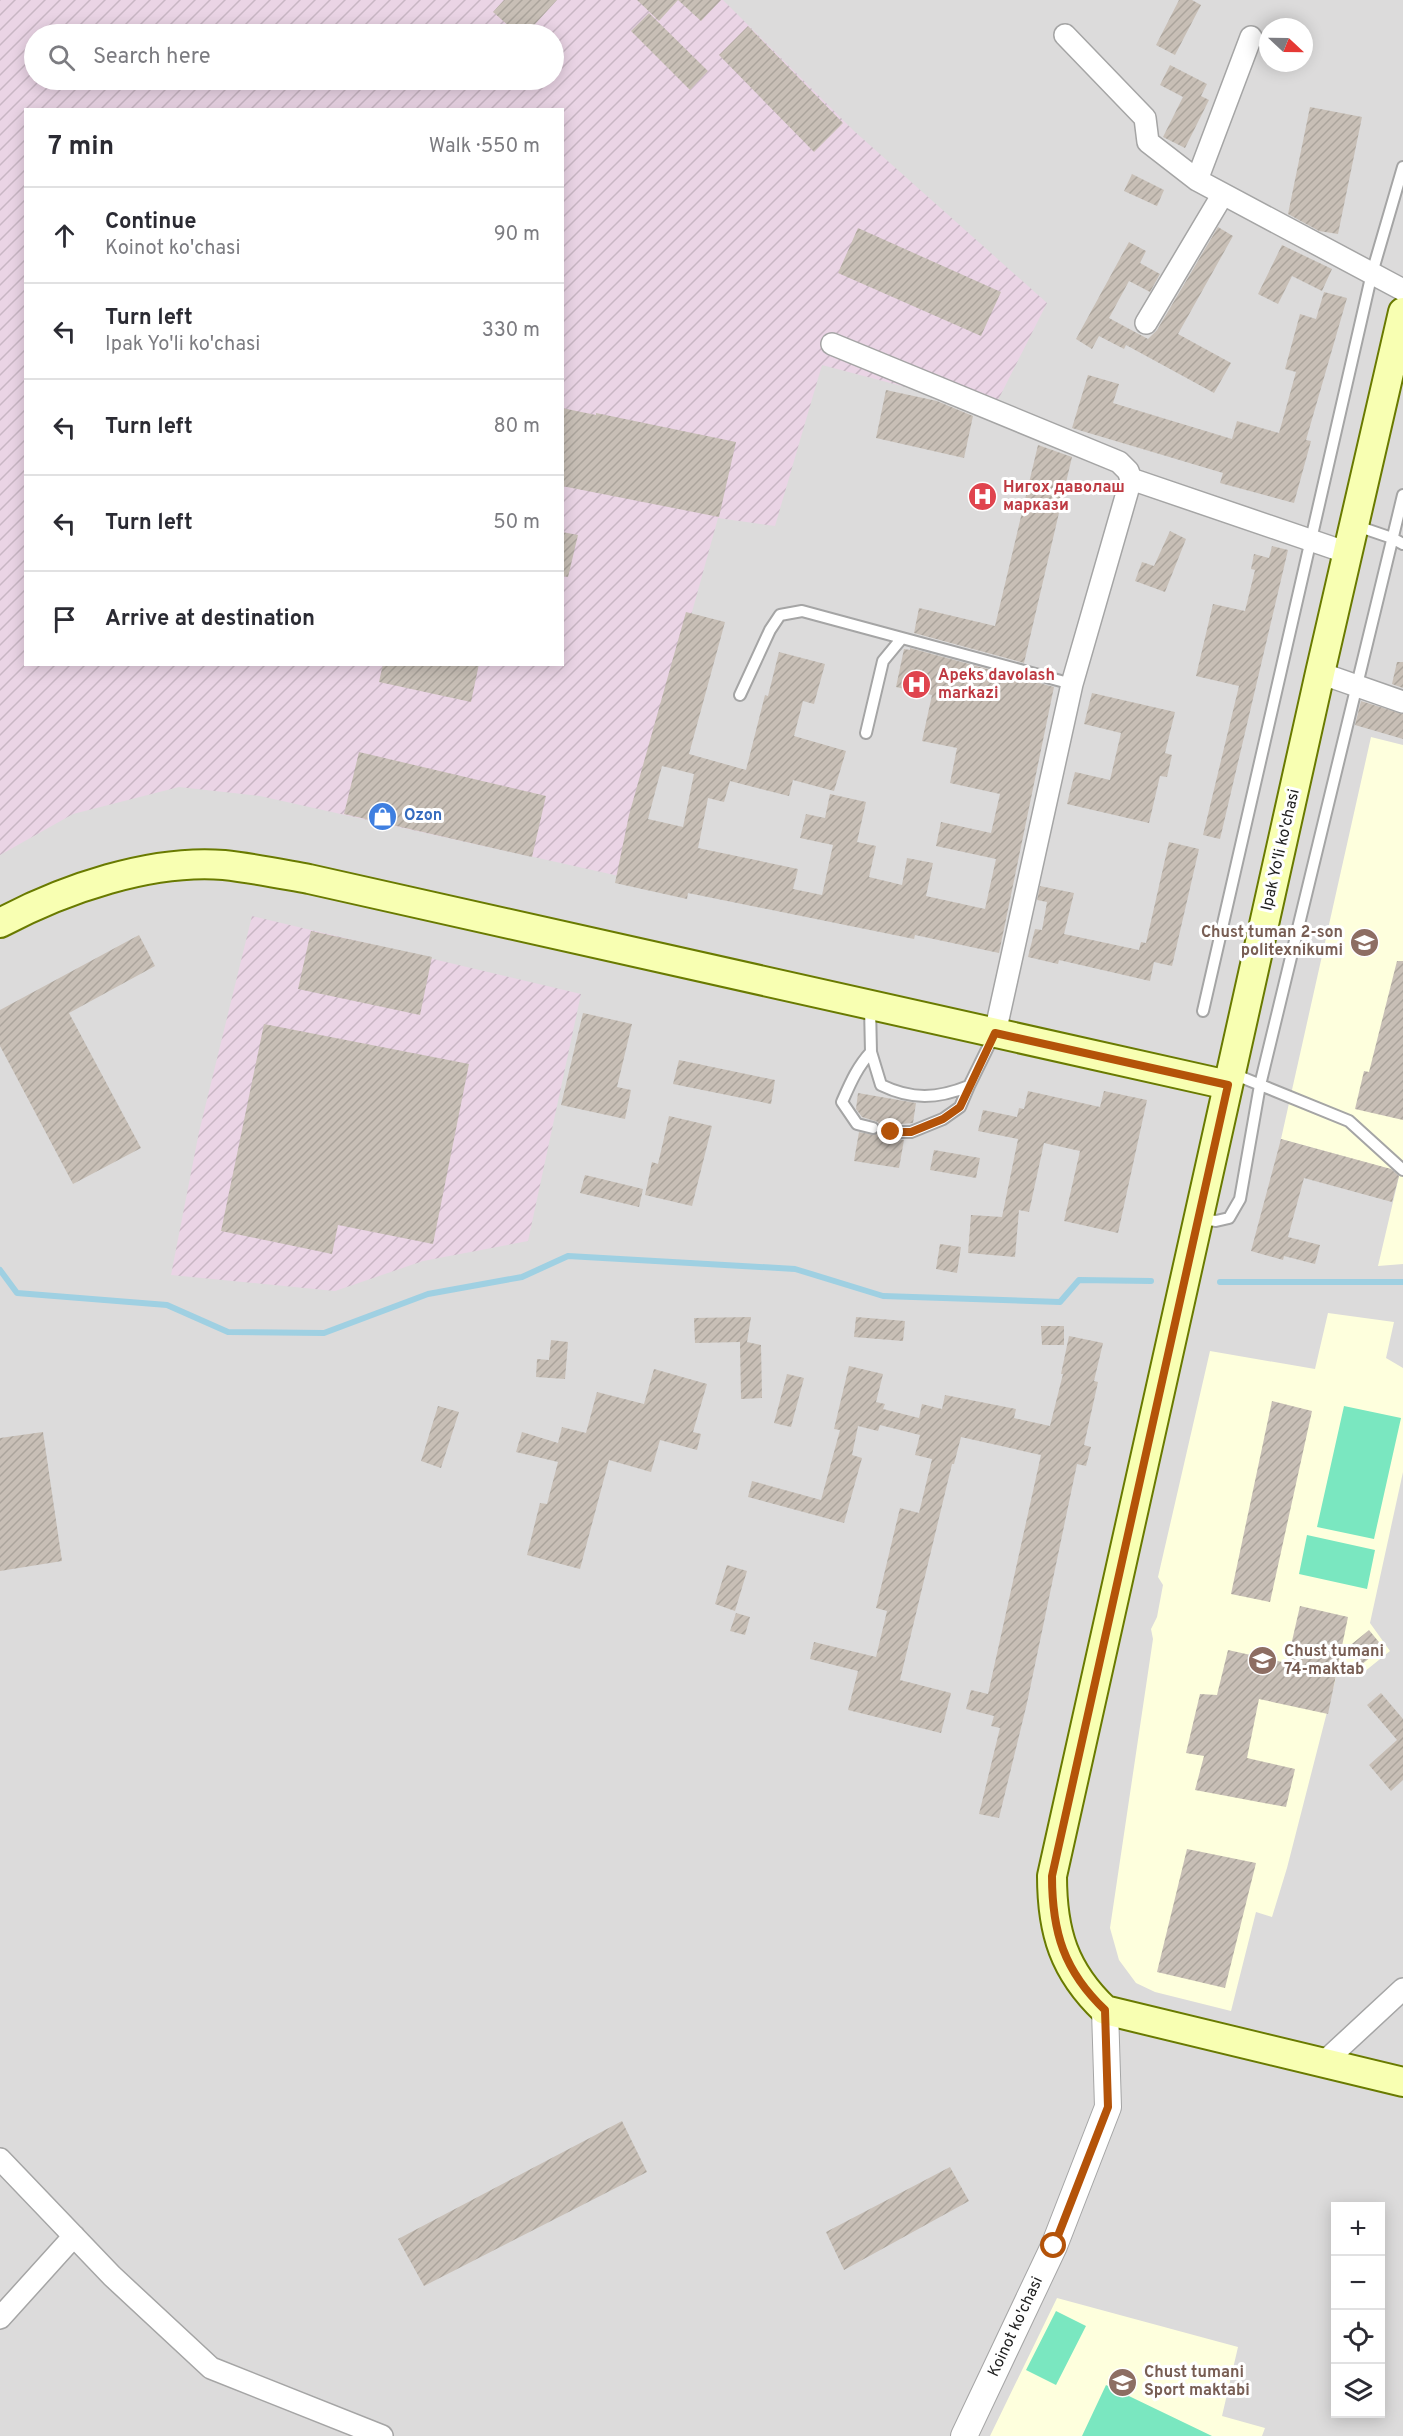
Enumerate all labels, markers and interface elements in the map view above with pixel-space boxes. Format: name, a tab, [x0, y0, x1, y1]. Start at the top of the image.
north arrow	[1259, 18, 1313, 72]
search box	[24, 24, 564, 90]
icon: search	[45, 41, 78, 74]
text: Search here	[93, 44, 211, 71]
text: 7 min	[48, 131, 114, 164]
text: Walk · 550 m	[429, 134, 540, 160]
text: Continue	[105, 209, 196, 236]
icon: ahead	[48, 219, 81, 252]
text: 90 m	[494, 222, 540, 248]
text: Koinot ko'chasi	[105, 236, 241, 262]
text: Turn left	[105, 305, 193, 332]
icon: left	[48, 315, 81, 348]
text: 330 m	[482, 318, 540, 344]
text: Ipak Yo'li ko'chasi	[105, 332, 260, 358]
icon: left	[48, 411, 81, 444]
text: Turn left	[105, 414, 193, 441]
text: 80 m	[494, 414, 540, 440]
place label: Нигох даволаш маркази	[1003, 478, 1125, 516]
hospital icon: Нигох даволаш маркази	[966, 481, 998, 513]
icon: left	[48, 507, 81, 540]
text: Turn left	[105, 510, 193, 537]
text: 50 m	[493, 510, 540, 536]
icon: arrive	[48, 603, 81, 636]
text: Arrive at destination	[105, 606, 315, 633]
place label: Apeks davolash markazi	[938, 666, 1055, 704]
hospital icon: Apeks davolash markazi	[901, 669, 933, 701]
street label: Ipak Yo'li ko'chasi	[1257, 787, 1305, 913]
shop icon: Ozon	[367, 800, 399, 832]
place label: Ozon	[404, 806, 442, 826]
place label: Chust tuman 2-son politexnikumi	[1201, 923, 1343, 961]
school or university icon: Chust tuman 2-son politexnikumi	[1348, 926, 1380, 958]
route end	[877, 1118, 903, 1144]
place label: Chust tumani 74-maktab	[1284, 1642, 1384, 1680]
school or university icon: Chust tumani 74-maktab	[1247, 1645, 1279, 1677]
map controls	[1331, 2202, 1385, 2418]
button: +	[1331, 2202, 1385, 2256]
route start	[1040, 2232, 1066, 2258]
button: −	[1331, 2256, 1385, 2310]
street label: Koinot ko'chasi	[984, 2274, 1048, 2380]
button: locate	[1331, 2310, 1385, 2364]
place label: Chust tumani Sport maktabi	[1144, 2363, 1250, 2401]
button: layers	[1331, 2364, 1385, 2418]
school or university icon: Chust tumani Sport maktabi	[1107, 2366, 1139, 2398]

